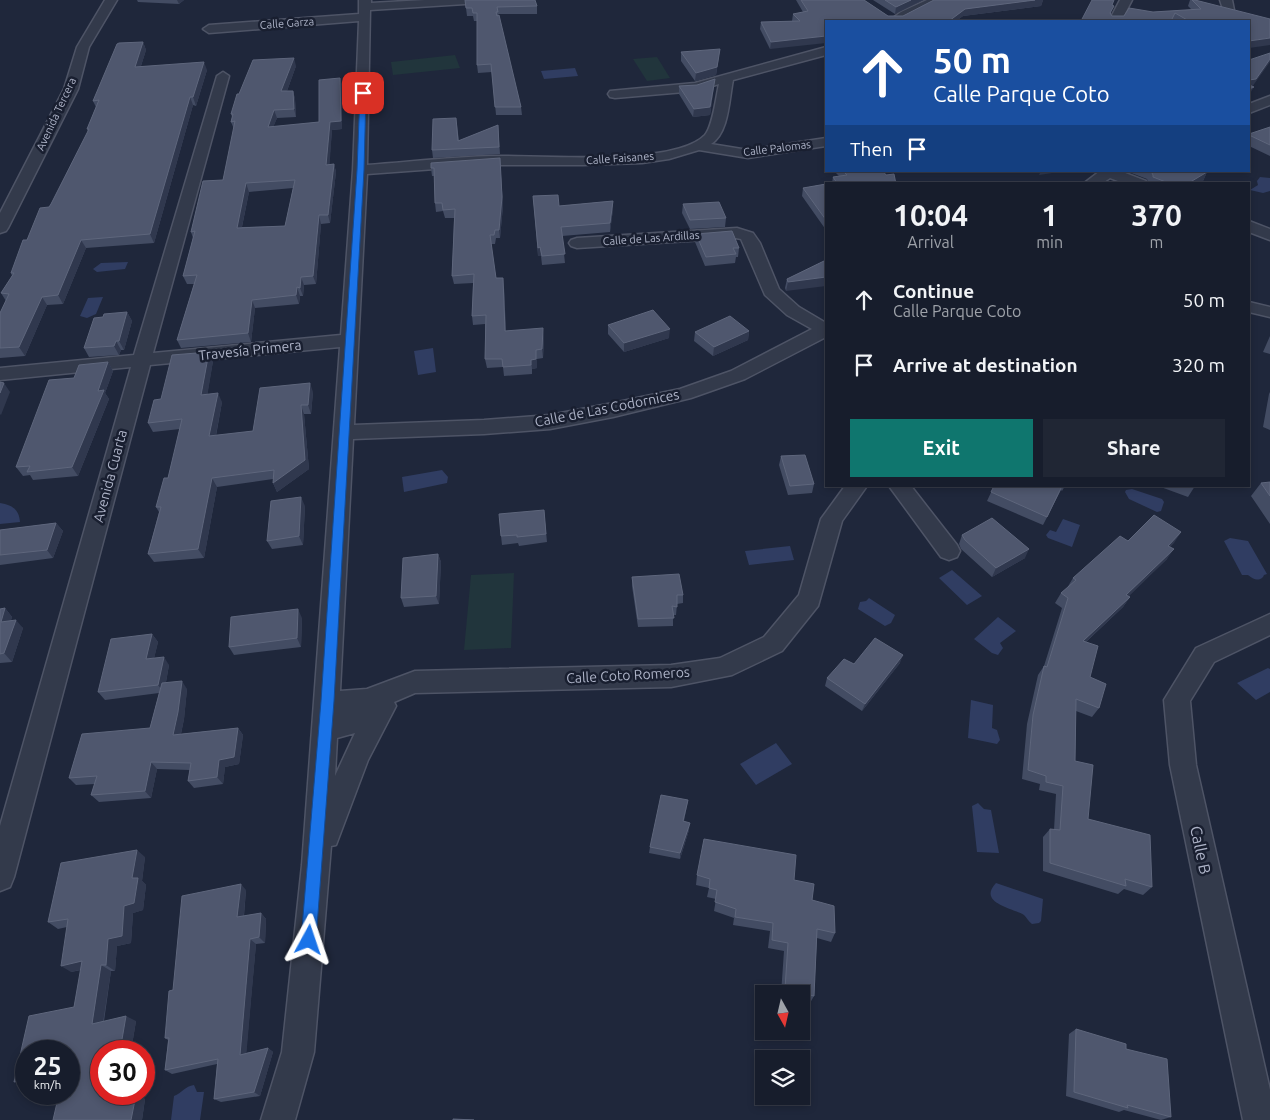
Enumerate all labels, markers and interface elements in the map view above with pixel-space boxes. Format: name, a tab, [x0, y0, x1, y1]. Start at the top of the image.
street label: Calle Garza	[259, 15, 315, 31]
icon: ahead	[850, 40, 915, 105]
text: 50 m	[933, 40, 1011, 80]
pin	[342, 72, 384, 114]
street label: Avenida Tercera	[34, 76, 78, 152]
icon: arrive	[349, 79, 377, 107]
text: Calle Parque Coto	[933, 81, 1110, 106]
icon: arrive	[903, 135, 931, 163]
street label: Calle Palomas	[742, 138, 812, 158]
text: Then	[850, 138, 893, 160]
street label: Calle Faisanes	[586, 150, 655, 166]
text: 10:04	[893, 198, 968, 232]
text: 1	[1041, 198, 1058, 232]
text: 370	[1131, 198, 1182, 232]
street label: Calle de Las Ardillas	[602, 229, 700, 247]
text: Arrival	[907, 233, 954, 251]
text: min	[1036, 233, 1063, 251]
text: m	[1150, 233, 1163, 251]
text: Continue	[893, 280, 974, 302]
icon: ahead	[850, 286, 878, 314]
text: 50 m	[1183, 289, 1225, 311]
text: Calle Parque Coto	[893, 302, 1021, 320]
street label: Travesía Primera	[198, 337, 302, 363]
icon: arrive	[850, 351, 878, 379]
text: Arrive at destination	[893, 354, 1078, 376]
text: 320 m	[1172, 354, 1225, 376]
street label: Calle de Las Codornices	[533, 386, 681, 430]
button: Exit	[850, 419, 1033, 477]
button: Share	[1043, 419, 1225, 477]
street label: Avenida Cuarta	[90, 428, 130, 524]
street label: Calle Coto Romeros	[566, 664, 690, 686]
street label: Calle B	[1187, 824, 1215, 876]
position arrow	[282, 913, 334, 965]
north arrow	[755, 985, 810, 1040]
map controls	[755, 985, 810, 1105]
speed limit sign: 30	[90, 1040, 155, 1105]
button: layers	[755, 1050, 810, 1105]
text: 25	[33, 1052, 62, 1080]
text: km/h	[34, 1078, 61, 1091]

